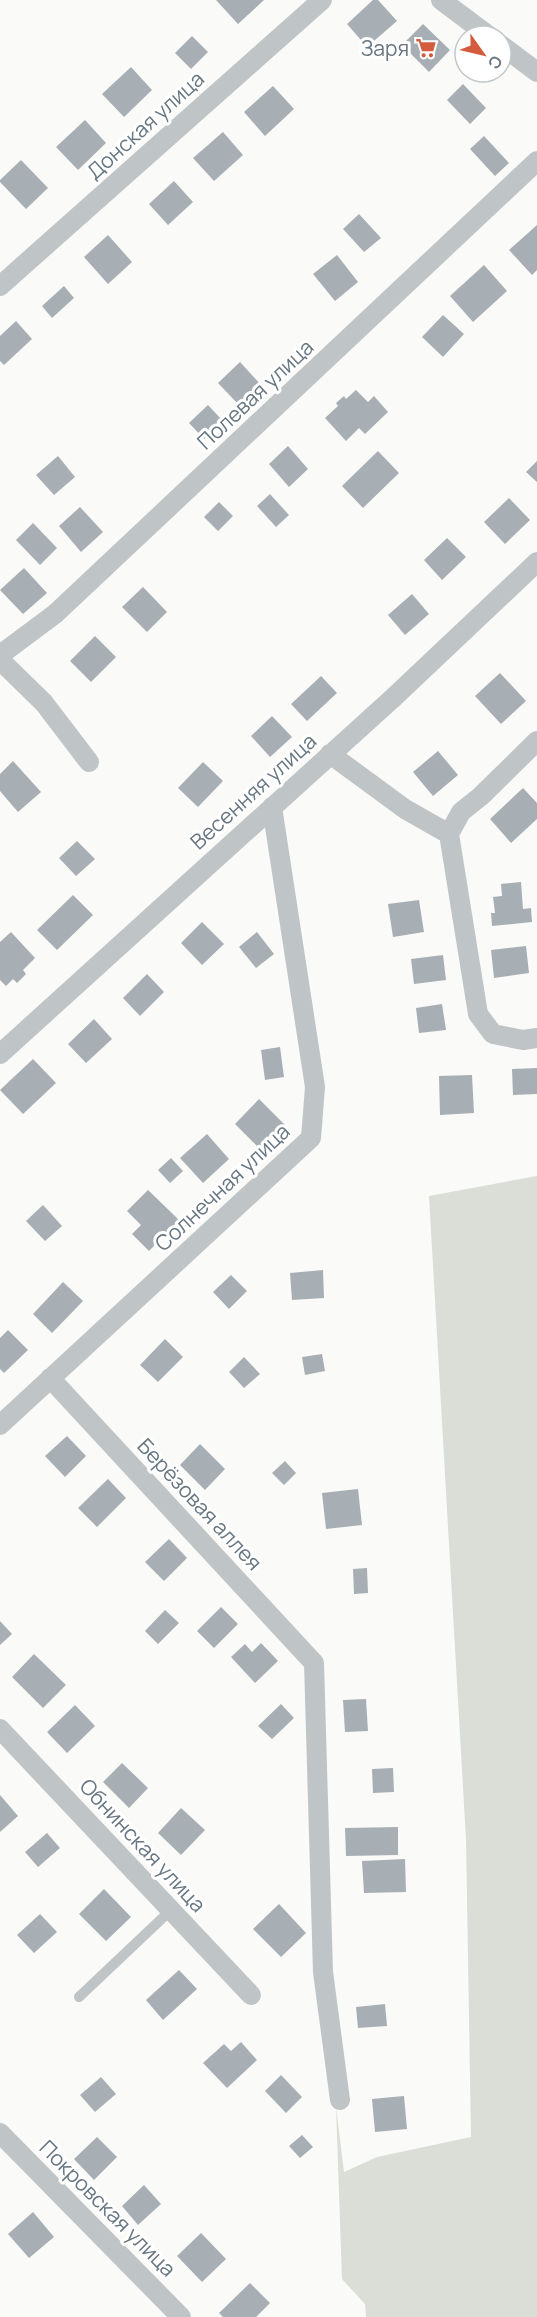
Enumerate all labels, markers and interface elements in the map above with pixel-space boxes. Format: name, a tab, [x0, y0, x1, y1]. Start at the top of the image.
north arrow	[453, 24, 513, 84]
place label: Заря	[361, 34, 409, 62]
supermarket icon: Заря	[414, 36, 438, 60]
text: С	[483, 51, 508, 74]
street label: Донская улица	[80, 65, 210, 185]
street label: Полевая улица	[191, 333, 319, 455]
street label: Весенняя улица	[184, 727, 322, 855]
street label: Солнечная улица	[149, 1117, 295, 1257]
street label: Берёзовая аллея	[132, 1432, 268, 1576]
street label: Обнинская улица	[74, 1772, 212, 1918]
street label: Покровская улица	[34, 2134, 182, 2282]

